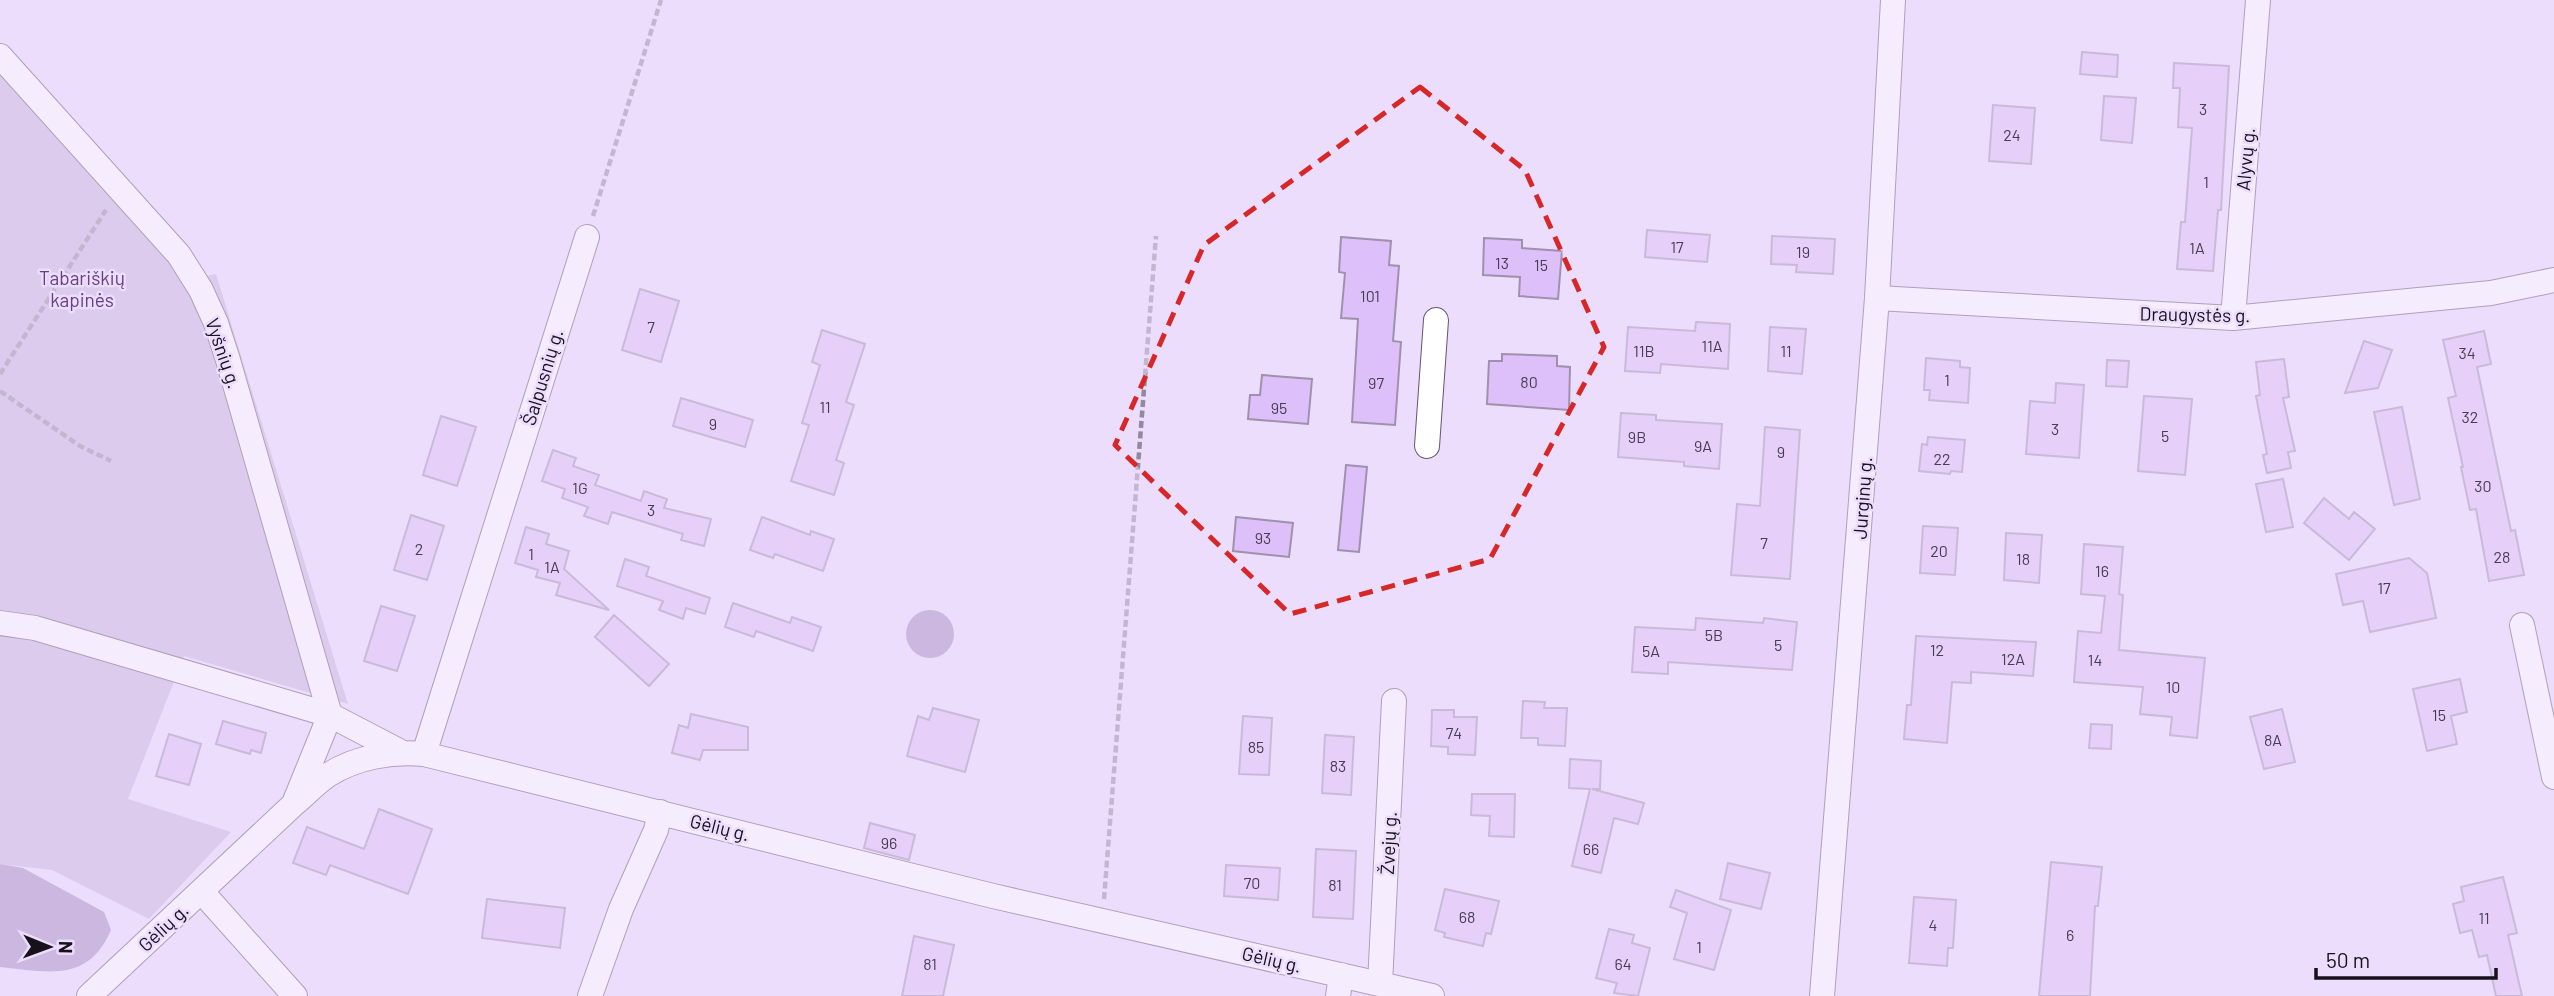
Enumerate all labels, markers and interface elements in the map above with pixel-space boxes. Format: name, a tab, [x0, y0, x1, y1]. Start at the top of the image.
house number: 3	[2199, 99, 2207, 118]
house number: 24	[2003, 125, 2021, 144]
street label: Alyvų g.	[2231, 127, 2259, 191]
house number: 1	[2203, 172, 2209, 191]
house number: 17	[1670, 237, 1684, 256]
house number: 1A	[2189, 238, 2205, 257]
house number: 19	[1796, 242, 1810, 261]
house number: 13	[1495, 253, 1509, 272]
house number: 15	[1534, 255, 1548, 274]
park label: Tabariškių kapinės	[39, 266, 125, 311]
house number: 101	[1360, 286, 1380, 305]
street label: Draugystės g.	[2139, 302, 2251, 326]
street label: Vyšnių g.	[201, 315, 247, 391]
house number: 7	[647, 317, 655, 336]
street label: Šalpusnių g.	[516, 326, 568, 428]
house number: 11A	[1702, 336, 1723, 355]
house number: 11B	[1633, 341, 1655, 360]
house number: 11	[1780, 341, 1792, 360]
house number: 34	[2458, 343, 2476, 362]
house number: 1	[1944, 370, 1950, 389]
house number: 80	[1520, 372, 1538, 391]
house number: 97	[1368, 373, 1384, 392]
house number: 11	[819, 397, 831, 416]
house number: 95	[1271, 398, 1287, 417]
house number: 32	[2462, 407, 2478, 426]
house number: 9	[709, 414, 717, 433]
house number: 3	[2051, 419, 2059, 438]
house number: 5	[2161, 426, 2169, 445]
house number: 9B	[1628, 427, 1646, 446]
house number: 9A	[1694, 436, 1712, 455]
house number: 9	[1777, 442, 1785, 461]
house number: 22	[1933, 449, 1951, 468]
street label: Jurginų g.	[1848, 456, 1876, 540]
house number: 30	[2474, 476, 2492, 495]
house number: 1G	[572, 478, 588, 497]
house number: 3	[647, 500, 655, 519]
house number: 93	[1255, 528, 1271, 547]
house number: 7	[1760, 533, 1768, 552]
house number: 2	[415, 539, 423, 558]
house number: 20	[1930, 541, 1948, 560]
house number: 1	[528, 544, 534, 563]
house number: 28	[2494, 547, 2510, 566]
house number: 18	[2016, 549, 2030, 568]
house number: 1A	[544, 557, 560, 576]
house number: 16	[2095, 561, 2109, 580]
house number: 17	[2377, 578, 2391, 597]
house number: 5B	[1705, 625, 1723, 644]
house number: 5	[1774, 635, 1782, 654]
house number: 12	[1930, 640, 1944, 659]
house number: 5A	[1642, 641, 1660, 660]
house number: 12A	[2001, 649, 2025, 668]
house number: 14	[2088, 650, 2102, 669]
house number: 10	[2166, 677, 2180, 696]
house number: 15	[2432, 705, 2446, 724]
house number: 74	[1446, 723, 1462, 742]
house number: 8A	[2264, 730, 2282, 749]
house number: 85	[1248, 737, 1264, 756]
house number: 83	[1330, 756, 1346, 775]
street label: Gėlių g.	[688, 809, 752, 845]
street label: Žvejų g.	[1375, 811, 1401, 875]
house number: 96	[881, 833, 897, 852]
house number: 66	[1583, 839, 1599, 858]
house number: 70	[1244, 873, 1260, 892]
house number: 81	[1328, 875, 1342, 894]
street label: Gėlių g.	[133, 898, 193, 956]
house number: 68	[1459, 907, 1475, 926]
house number: 11	[2478, 908, 2490, 927]
north arrow	[14, 912, 84, 982]
house number: 4	[1929, 915, 1937, 934]
house number: 6	[2066, 925, 2074, 944]
scale bar	[2316, 936, 2496, 980]
house number: 1	[1696, 937, 1702, 956]
text: N	[55, 941, 78, 954]
street label: Gėlių g.	[1240, 941, 1304, 977]
text: 50 m	[2326, 947, 2370, 972]
house number: 81	[923, 954, 937, 973]
house number: 64	[1614, 954, 1632, 973]

